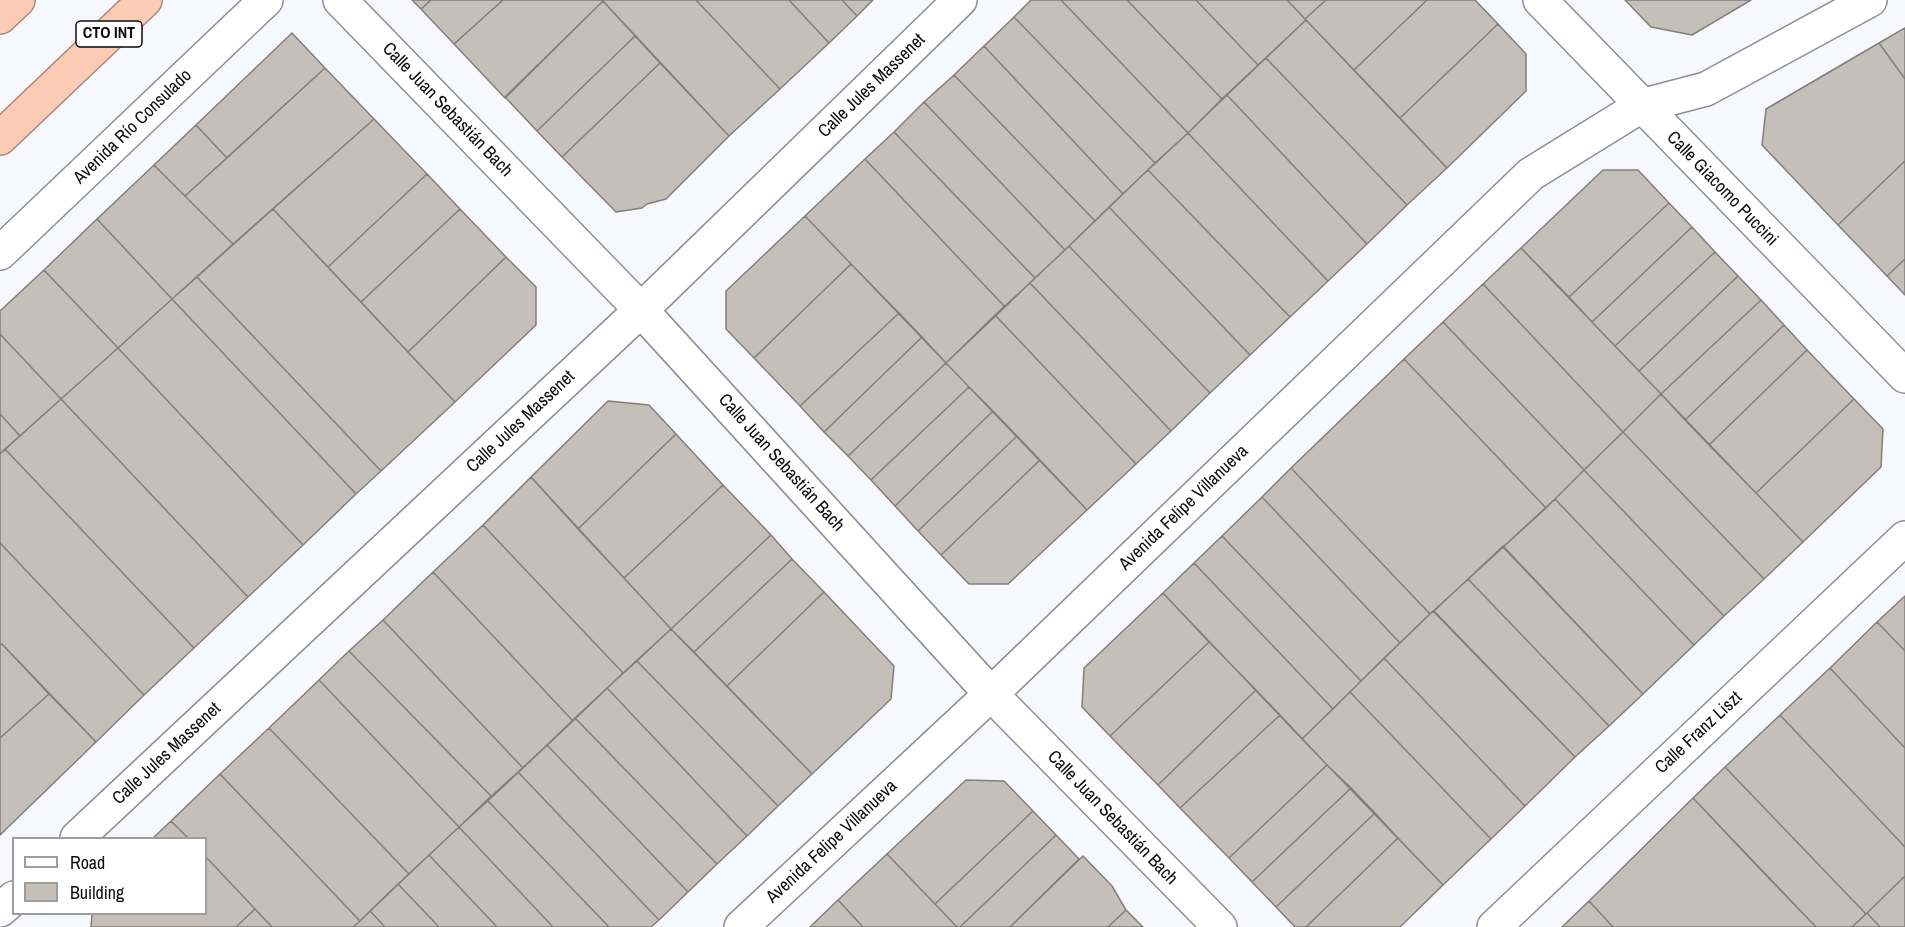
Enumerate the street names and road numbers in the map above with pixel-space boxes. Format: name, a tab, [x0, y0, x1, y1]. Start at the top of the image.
road number: CTO INT	[76, 21, 142, 47]
street label: Calle Jules Massenet	[814, 30, 930, 142]
street label: Calle Juan Sebastián Bach	[377, 38, 517, 182]
street label: Avenida Río Consulado	[70, 65, 196, 189]
street label: Calle Giacomo Puccini	[1662, 127, 1782, 251]
street label: Calle Jules Massenet	[462, 366, 580, 478]
street label: Calle Juan Sebastián Bach	[713, 390, 849, 536]
street label: Avenida Felipe Villanueva	[1115, 441, 1253, 575]
street label: Calle Franz Liszt	[1651, 687, 1747, 779]
street label: Calle Jules Massenet	[108, 698, 226, 810]
street label: Calle Juan Sebastián Bach	[1042, 746, 1182, 890]
street label: Avenida Felipe Villanueva	[762, 776, 902, 908]

